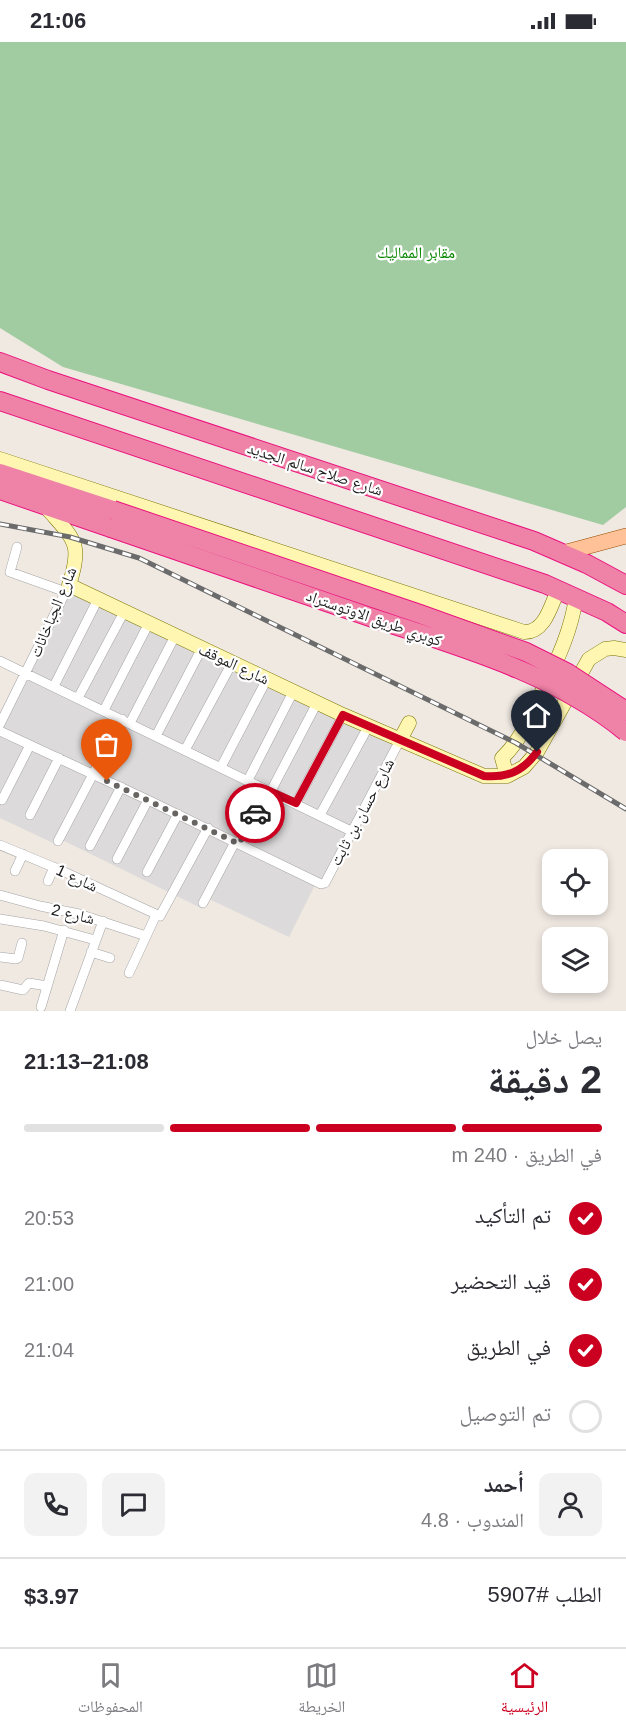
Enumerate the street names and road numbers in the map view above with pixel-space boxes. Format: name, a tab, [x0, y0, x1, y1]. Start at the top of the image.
street label: شارع صلاح سالم الجديد	[245, 439, 385, 501]
street label: شارع الجباخانات	[26, 564, 82, 661]
street label: كوبري طريق الاوتوستراد	[303, 587, 444, 653]
street label: شارع الموقف	[195, 640, 272, 690]
street label: شارع حسان بن ثابت	[327, 756, 399, 869]
street label: شارع 1	[53, 861, 100, 897]
street label: شارع 2	[49, 901, 96, 929]

